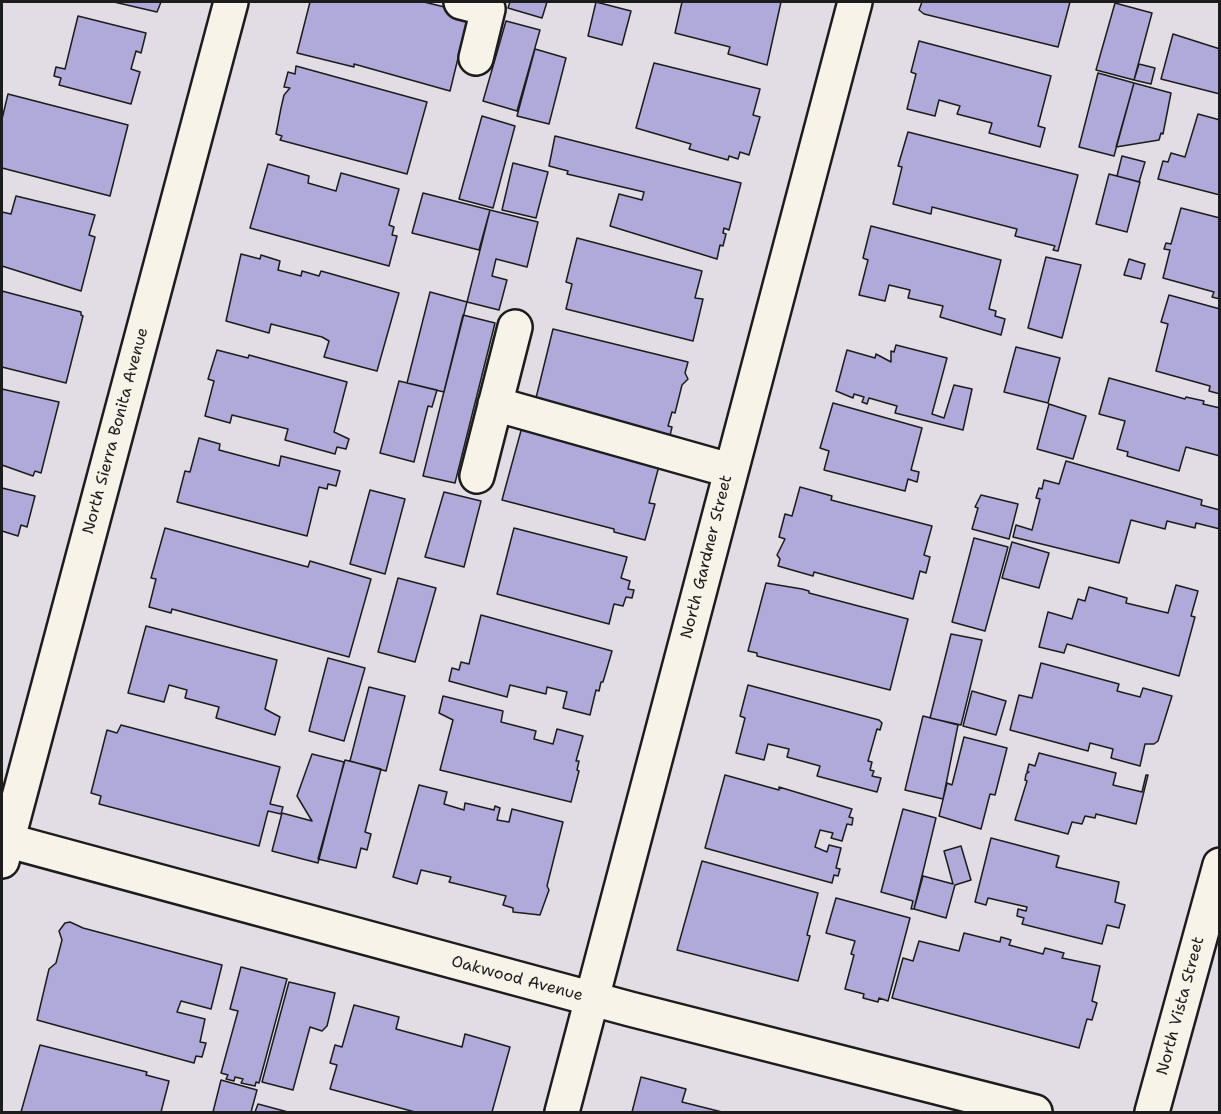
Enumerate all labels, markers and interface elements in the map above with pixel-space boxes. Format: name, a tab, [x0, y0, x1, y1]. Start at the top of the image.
street label: North Sierra Bonita Avenue	[79, 326, 153, 536]
street label: North Gardner Street	[677, 473, 737, 641]
street label: North Vista Street	[1153, 935, 1209, 1077]
street label: Oakwood Avenue	[449, 952, 585, 1006]

